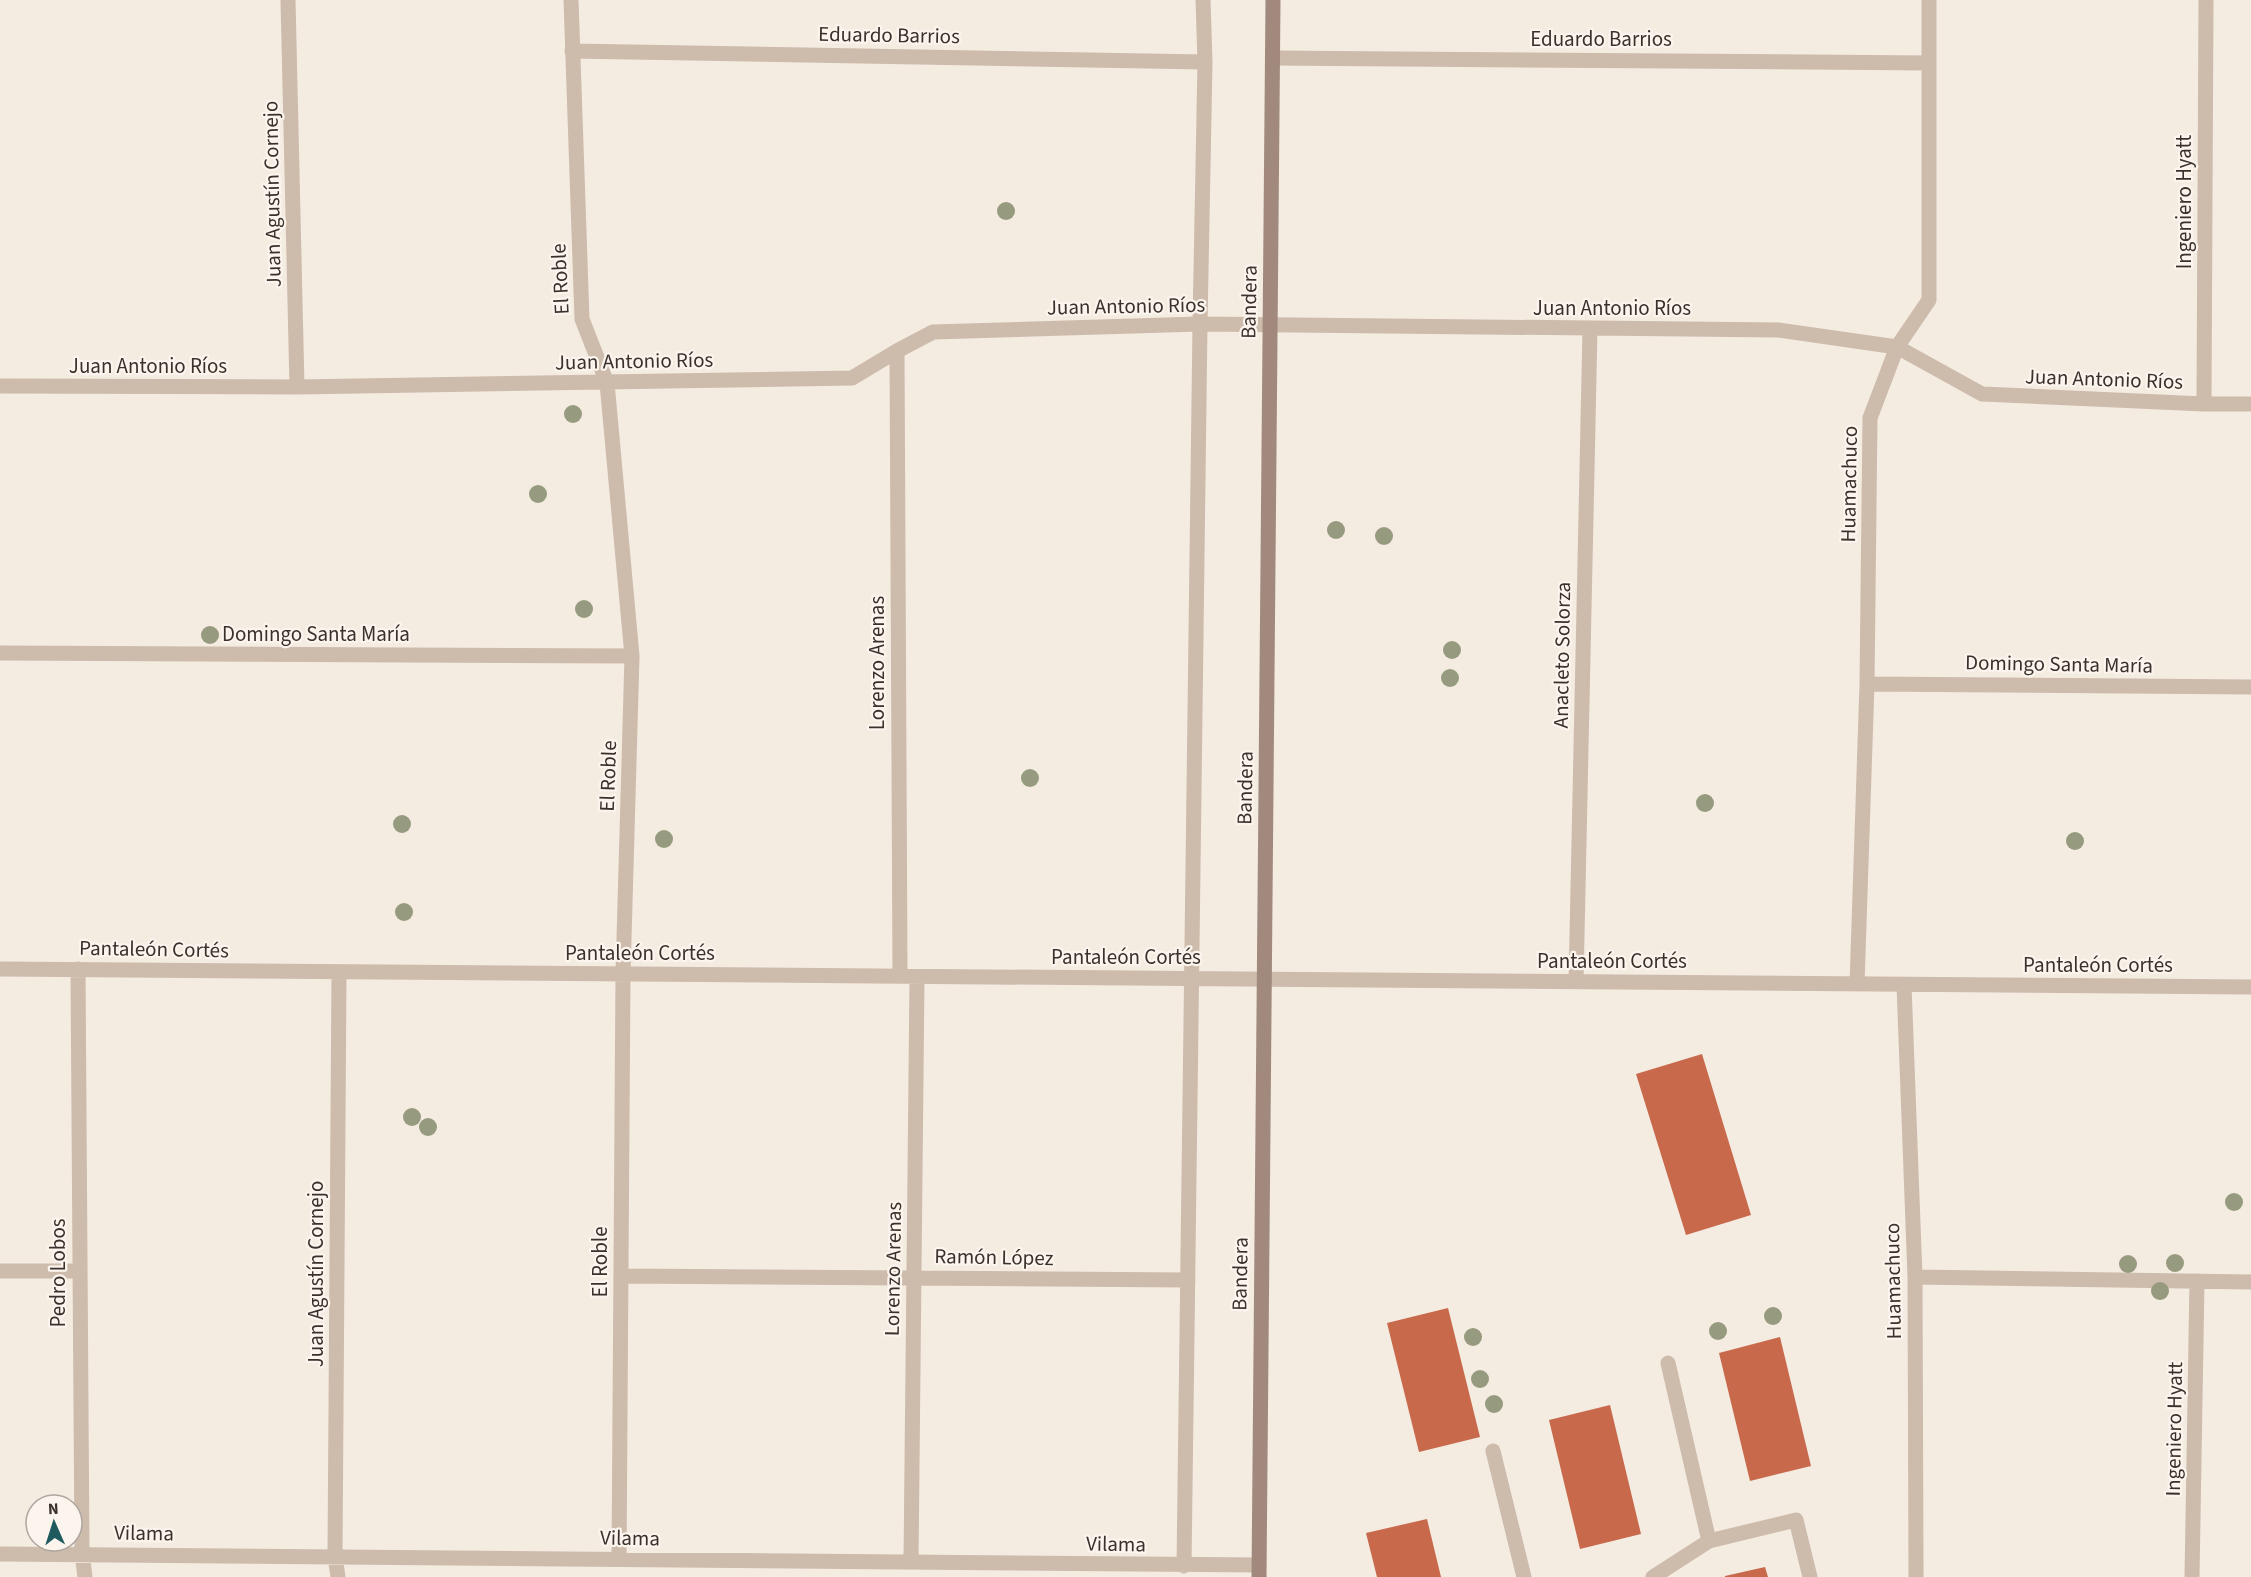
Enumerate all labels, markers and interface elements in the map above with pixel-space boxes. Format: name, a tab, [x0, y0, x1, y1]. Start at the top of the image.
street label: Eduardo Barrios	[818, 19, 960, 51]
street label: Eduardo Barrios	[1530, 24, 1672, 54]
street label: Juan Agustín Cornejo	[255, 100, 289, 288]
street label: Ingeniero Hyatt	[2169, 135, 2199, 269]
street label: El Roble	[543, 243, 577, 315]
street label: Bandera	[1233, 265, 1265, 339]
street label: Juan Antonio Ríos	[1047, 290, 1206, 322]
street label: Juan Antonio Ríos	[1533, 293, 1691, 323]
street label: Juan Antonio Ríos	[555, 345, 714, 377]
street label: Juan Antonio Ríos	[69, 351, 227, 381]
street label: Juan Antonio Ríos	[2024, 361, 2184, 397]
street label: Huamachuco	[1833, 425, 1865, 543]
street label: Anacleto Solorza	[1546, 581, 1578, 729]
street label: Lorenzo Arenas	[862, 596, 892, 730]
street label: Domingo Santa María	[222, 619, 410, 649]
street label: Domingo Santa María	[1965, 647, 2153, 681]
street label: El Roble	[592, 740, 624, 812]
street label: Bandera	[1229, 751, 1261, 825]
street label: Pantaleón Cortés	[79, 933, 229, 965]
street label: Pantaleón Cortés	[565, 938, 715, 968]
street label: Pantaleón Cortés	[1051, 942, 1201, 972]
street label: Pantaleón Cortés	[1537, 946, 1687, 976]
street label: Pantaleón Cortés	[2023, 950, 2173, 980]
street label: Juan Agustín Cornejo	[301, 1181, 331, 1367]
street label: Lorenzo Arenas	[877, 1201, 909, 1336]
street label: Pedro Lobos	[43, 1218, 73, 1328]
street label: Huamachuco	[1877, 1222, 1909, 1340]
street label: El Roble	[585, 1226, 615, 1298]
street label: Bandera	[1224, 1237, 1256, 1311]
street label: Ramón López	[934, 1241, 1054, 1273]
street label: Ingeniero Hyatt	[2158, 1361, 2190, 1497]
north arrow	[24, 1493, 84, 1553]
text: N	[47, 1498, 59, 1520]
street label: Vilama	[114, 1517, 174, 1549]
street label: Vilama	[600, 1522, 660, 1554]
street label: Vilama	[1086, 1528, 1146, 1560]

